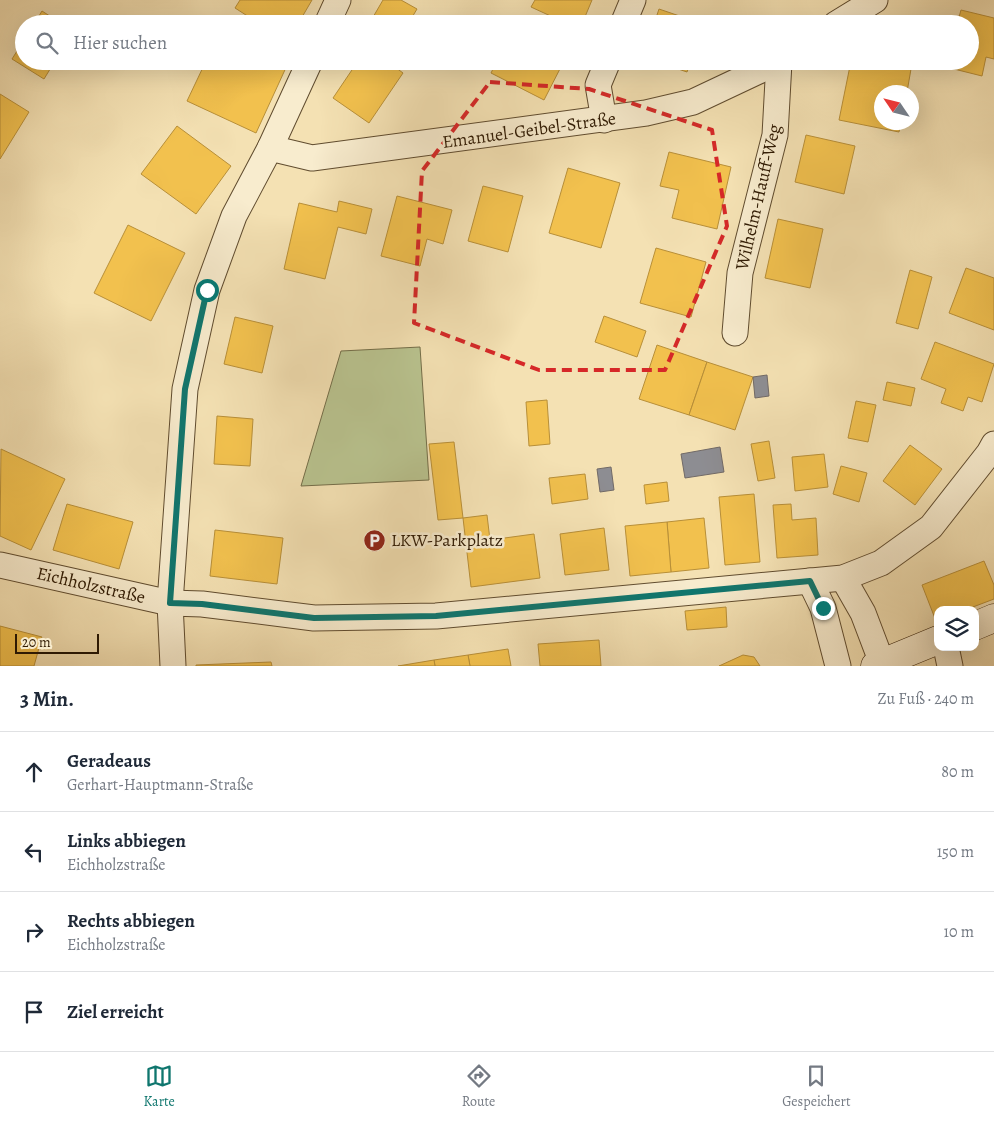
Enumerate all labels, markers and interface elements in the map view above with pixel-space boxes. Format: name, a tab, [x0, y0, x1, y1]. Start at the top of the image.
search box	[15, 15, 979, 70]
icon: search	[33, 29, 61, 57]
text: Hier suchen	[73, 30, 167, 56]
north arrow	[874, 85, 919, 130]
street label: Emanuel-Geibel-Straße	[441, 106, 617, 154]
street label: Wilhelm-Hauff-Weg	[729, 122, 786, 273]
route start	[196, 279, 219, 302]
parking icon: LKW-Parkplatz	[363, 528, 387, 552]
place label: LKW-Parkplatz	[391, 528, 503, 552]
street label: Eichholzstraße	[34, 561, 148, 609]
route end	[812, 597, 835, 620]
map controls	[934, 606, 979, 651]
button: layers	[934, 606, 979, 651]
scale bar	[15, 631, 99, 654]
text: 20 m	[22, 633, 51, 652]
text: 3 Min.	[20, 685, 74, 713]
text: Zu Fuß · 240 m	[878, 688, 974, 710]
text: Geradeaus	[67, 748, 151, 774]
icon: ahead	[20, 758, 48, 786]
text: 80 m	[941, 761, 974, 783]
text: Gerhart-Hauptmann-Straße	[67, 774, 253, 796]
text: Links abbiegen	[67, 828, 186, 854]
icon: left	[20, 838, 48, 866]
text: 150 m	[937, 841, 974, 863]
text: Eichholzstraße	[67, 854, 165, 876]
text: Rechts abbiegen	[67, 908, 195, 934]
icon: right	[20, 918, 48, 946]
text: 10 m	[944, 921, 974, 943]
text: Eichholzstraße	[67, 934, 165, 956]
icon: arrive	[20, 998, 48, 1026]
text: Ziel erreicht	[67, 999, 164, 1025]
tab: Karte	[143, 1062, 175, 1111]
tab: Route	[462, 1062, 495, 1111]
tab: Gespeichert	[782, 1062, 851, 1111]

